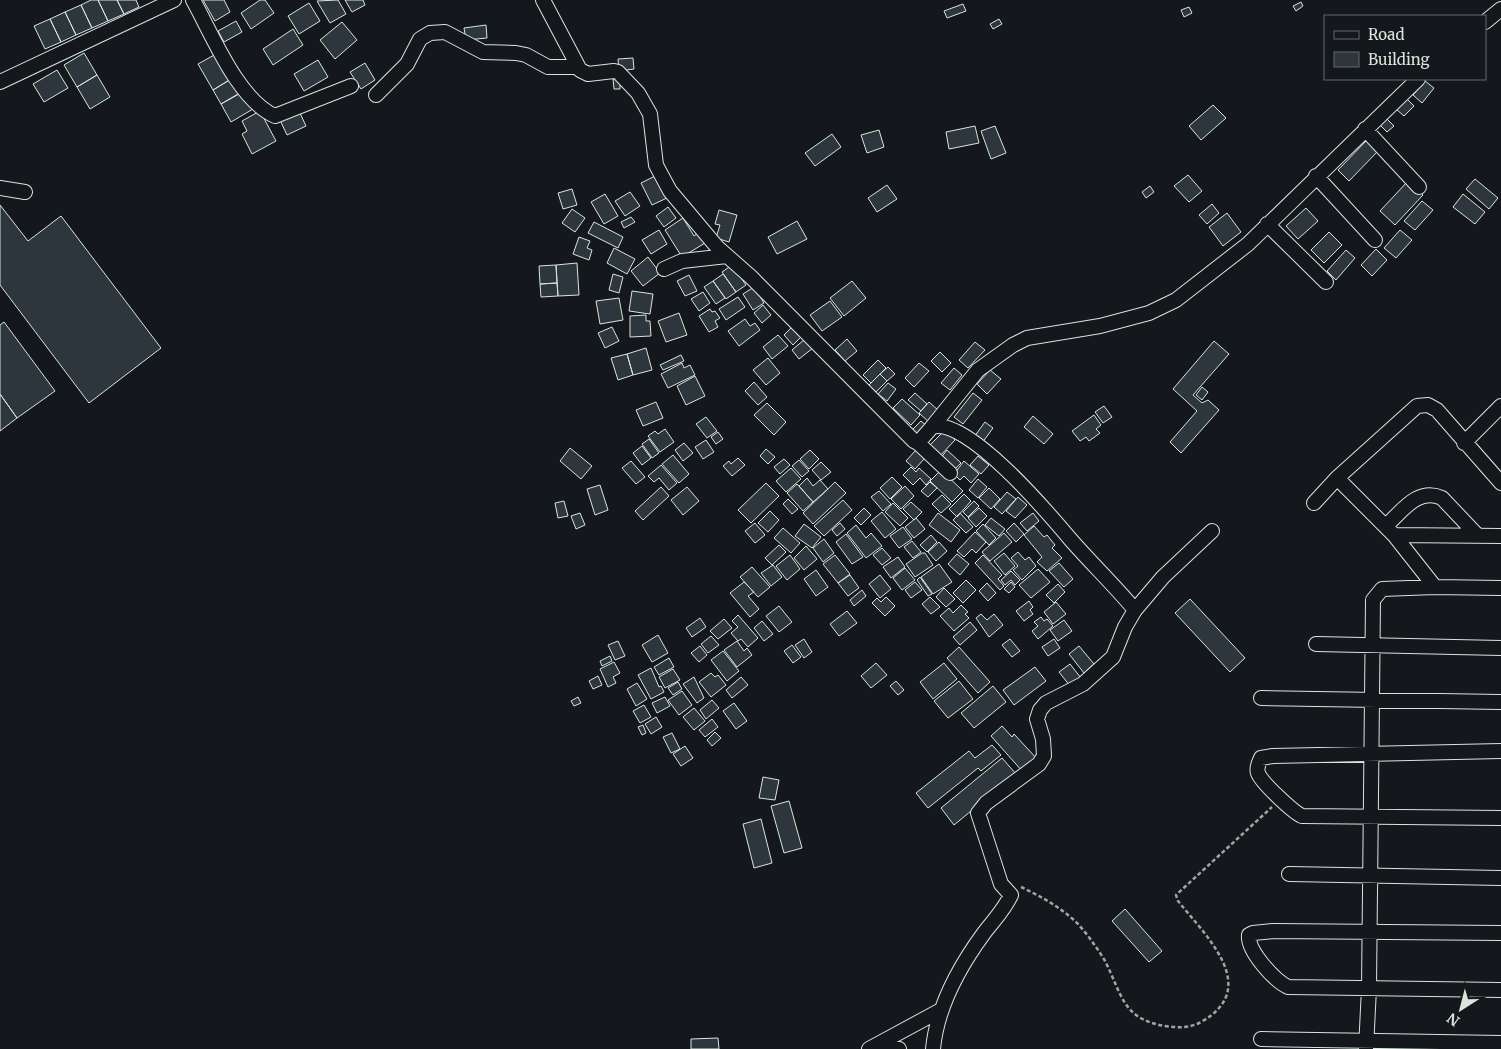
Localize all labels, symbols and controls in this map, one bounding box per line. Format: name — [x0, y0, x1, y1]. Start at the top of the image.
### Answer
legend — [1324, 15, 1486, 80]
text: Road — [1368, 25, 1404, 44]
text: Building — [1368, 50, 1430, 69]
north arrow — [1436, 984, 1486, 1034]
text: N — [1444, 1009, 1463, 1030]

